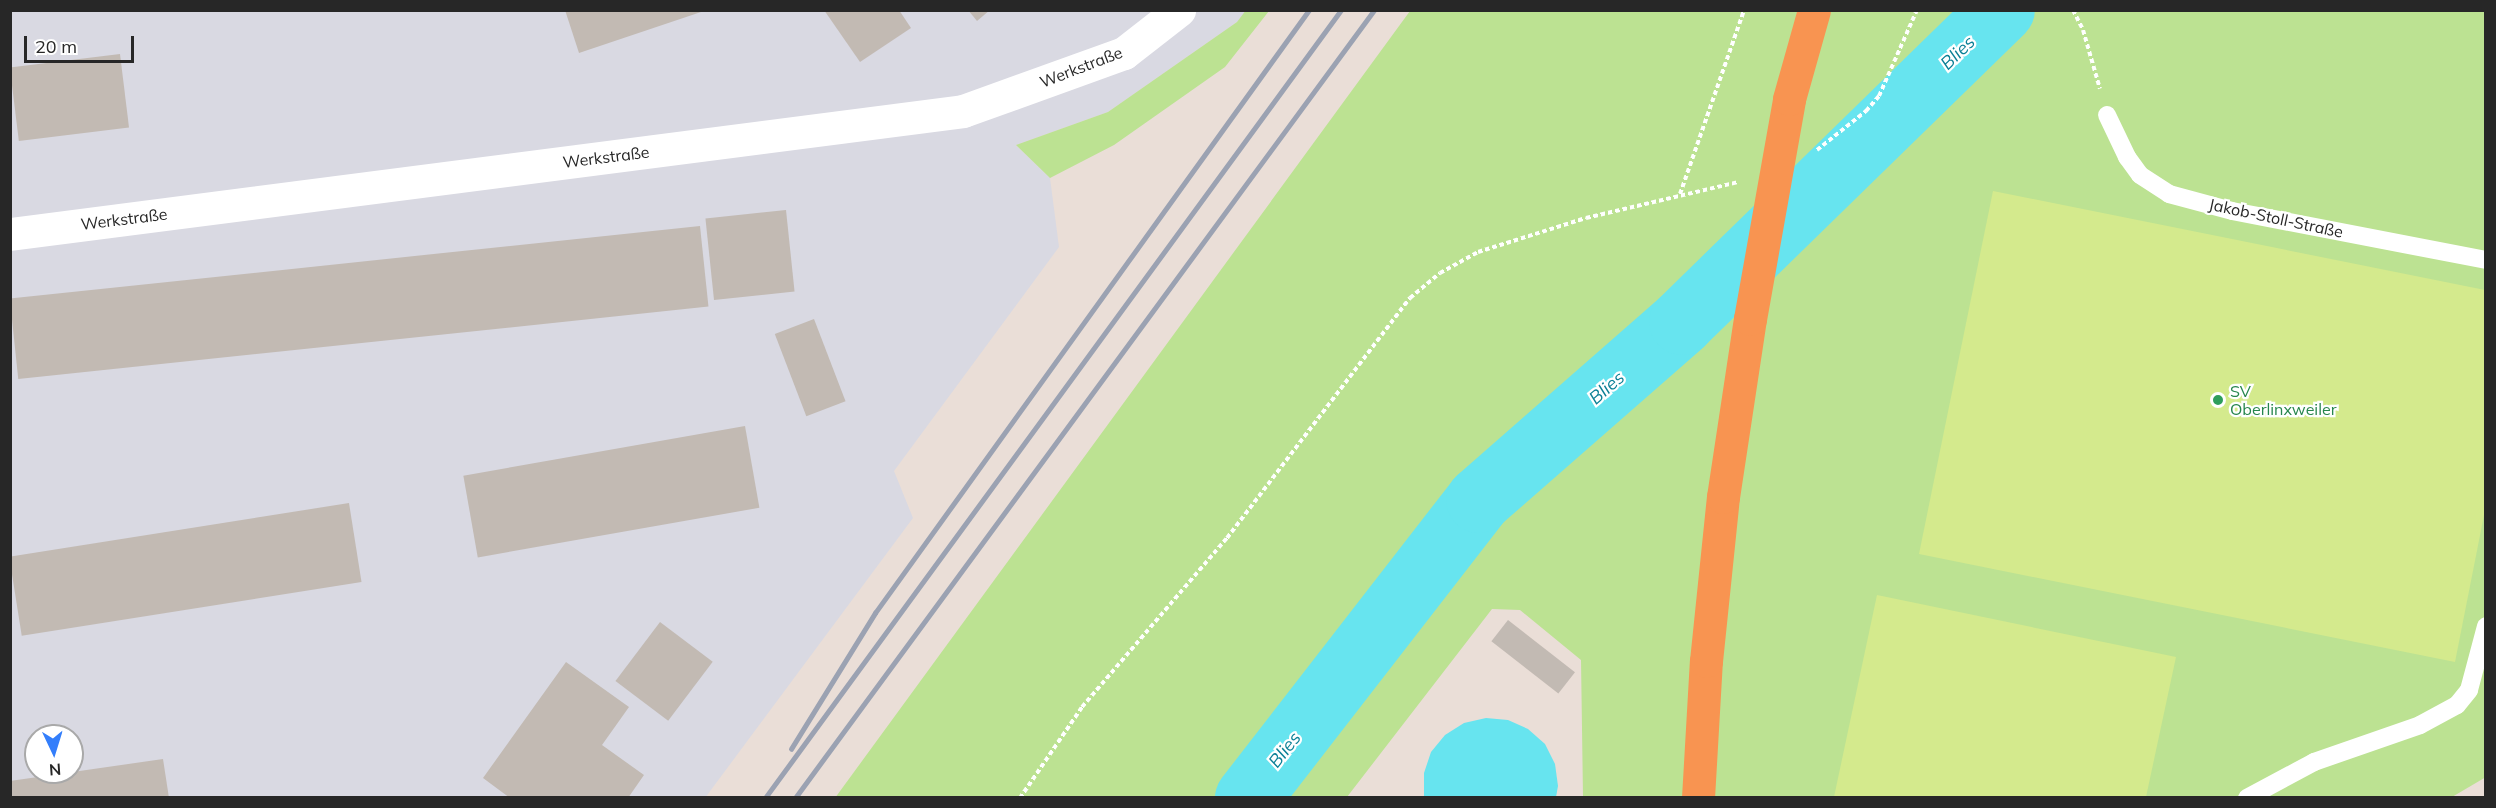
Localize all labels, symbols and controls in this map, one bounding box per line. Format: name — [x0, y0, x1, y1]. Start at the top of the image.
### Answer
scale bar — [27, 24, 136, 62]
water label: Blies — [1936, 32, 1980, 74]
text: 20 m — [35, 35, 77, 58]
street label: Werkstraße — [1037, 42, 1125, 92]
street label: Werkstraße — [562, 142, 650, 172]
street label: Jakob-Stoll-Straße — [2207, 194, 2345, 242]
street label: Werkstraße — [80, 204, 168, 234]
water label: Blies — [1585, 367, 1629, 409]
place label: SV Oberlinxweiler — [2230, 381, 2336, 419]
marker: SV Oberlinxweiler — [2211, 393, 2225, 407]
north arrow — [24, 724, 84, 784]
water label: Blies — [1264, 728, 1306, 772]
text: N — [48, 760, 62, 780]

